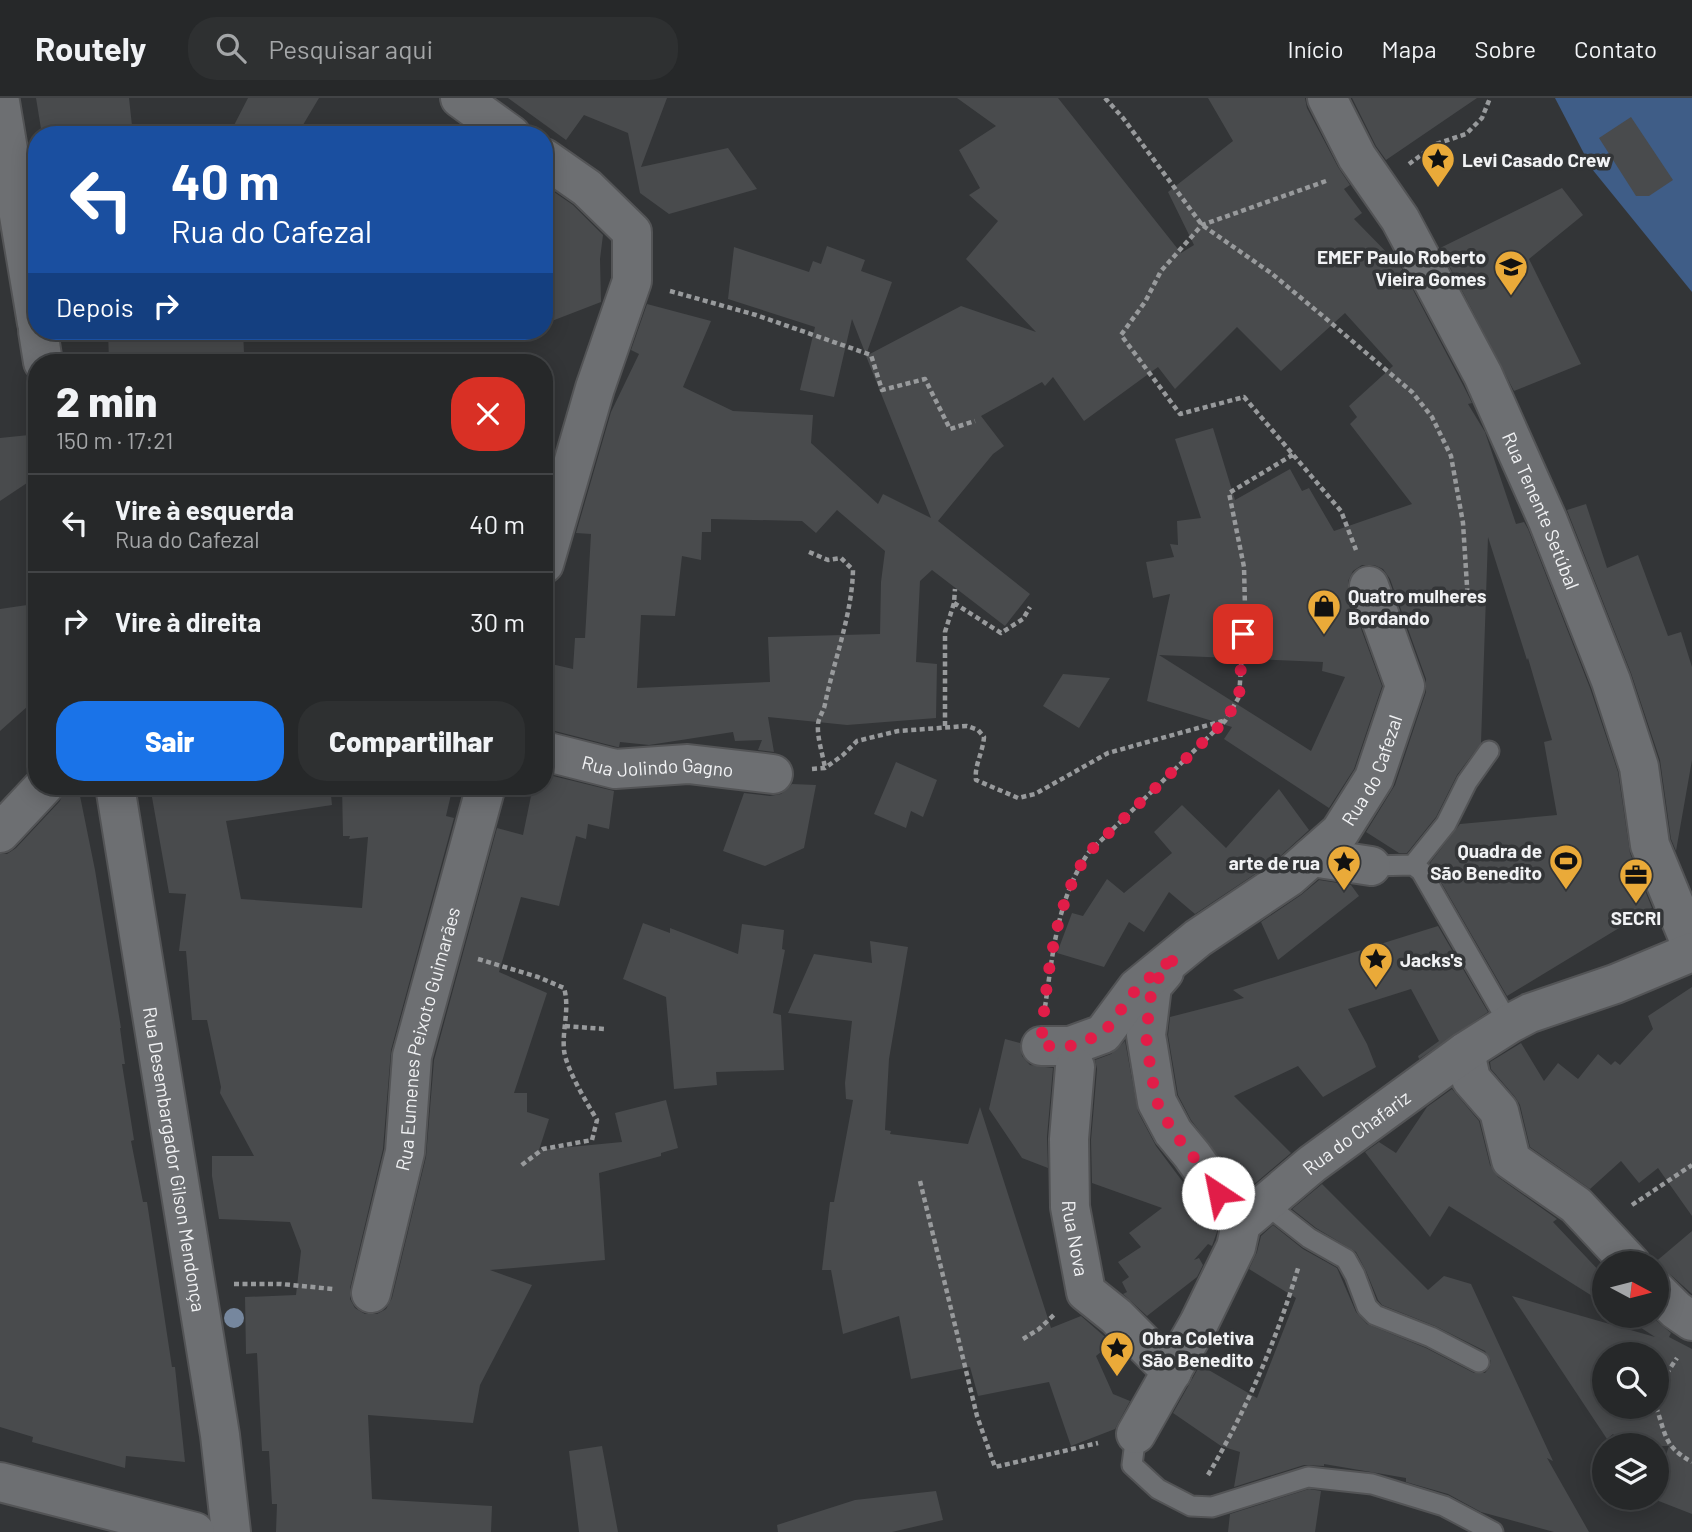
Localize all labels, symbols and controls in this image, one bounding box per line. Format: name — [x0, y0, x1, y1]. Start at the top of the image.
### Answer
search box — [188, 17, 678, 80]
text: Routely — [35, 28, 146, 68]
icon: search — [212, 29, 250, 67]
text: Pesquisar aqui — [268, 33, 433, 64]
text: Início — [1288, 34, 1344, 63]
text: Mapa — [1382, 34, 1436, 63]
text: Sobre — [1474, 34, 1536, 63]
text: Contato — [1574, 34, 1657, 63]
place icon: Levi Casado Crew — [1419, 140, 1457, 189]
place label: Levi Casado Crew — [1462, 148, 1611, 171]
text: 40 m — [171, 151, 279, 210]
icon: left — [56, 154, 147, 245]
text: Rua do Cafezal — [171, 211, 372, 249]
place label: EMEF Paulo Roberto Vieira Gomes — [1317, 245, 1486, 290]
school or university icon: EMEF Paulo Roberto Vieira Gomes — [1492, 248, 1530, 297]
icon: right — [147, 287, 185, 325]
text: Depois — [56, 291, 133, 322]
text: 2 min — [56, 375, 157, 425]
button: close — [451, 377, 525, 451]
text: 150 m · 17:21 — [56, 426, 173, 454]
street label: Rua Tenente Setúbal — [1498, 428, 1585, 592]
text: Vire à esquerda — [115, 494, 294, 525]
icon: left — [56, 504, 94, 542]
text: 40 m — [469, 508, 525, 539]
text: Rua do Cafezal — [115, 525, 260, 553]
place label: Quatro mulheres Bordando — [1348, 584, 1487, 629]
shop icon: Quatro mulheres Bordando — [1305, 587, 1343, 636]
icon: right — [56, 602, 94, 640]
pin — [1213, 604, 1273, 664]
text: Vire à direita — [115, 606, 261, 637]
text: 30 m — [470, 606, 525, 637]
icon: arrive — [1224, 615, 1262, 653]
button: Sair — [56, 701, 284, 781]
button: Compartilhar — [298, 701, 525, 781]
street label: Rua do Cafezal — [1336, 712, 1406, 829]
street label: Rua Jolindo Gagno — [580, 750, 735, 781]
place label: Quadra de São Benedito — [1430, 839, 1542, 884]
sports icon: Quadra de São Benedito — [1547, 842, 1585, 891]
place icon: arte de rua — [1325, 843, 1363, 892]
place label: arte de rua — [1229, 851, 1320, 874]
office icon: SECRI — [1617, 856, 1655, 905]
street label: Rua Eumenes Peixoto Guimarães — [389, 904, 464, 1173]
place label: SECRI — [1611, 906, 1661, 929]
place icon: Jacks's — [1357, 940, 1395, 989]
place label: Jacks's — [1400, 948, 1463, 971]
street label: Rua Desembargador Gilson Mendonça — [139, 1005, 211, 1313]
street label: Rua do Chafariz — [1297, 1085, 1414, 1179]
position arrow — [1181, 1156, 1255, 1230]
street label: Rua Nova — [1058, 1200, 1094, 1278]
north arrow — [1592, 1251, 1670, 1328]
map controls — [1592, 1251, 1669, 1510]
place label: Obra Coletiva São Benedito — [1142, 1326, 1254, 1371]
place icon: Obra Coletiva São Benedito — [1098, 1329, 1136, 1378]
button: search — [1592, 1342, 1669, 1419]
button: layers — [1592, 1433, 1669, 1510]

